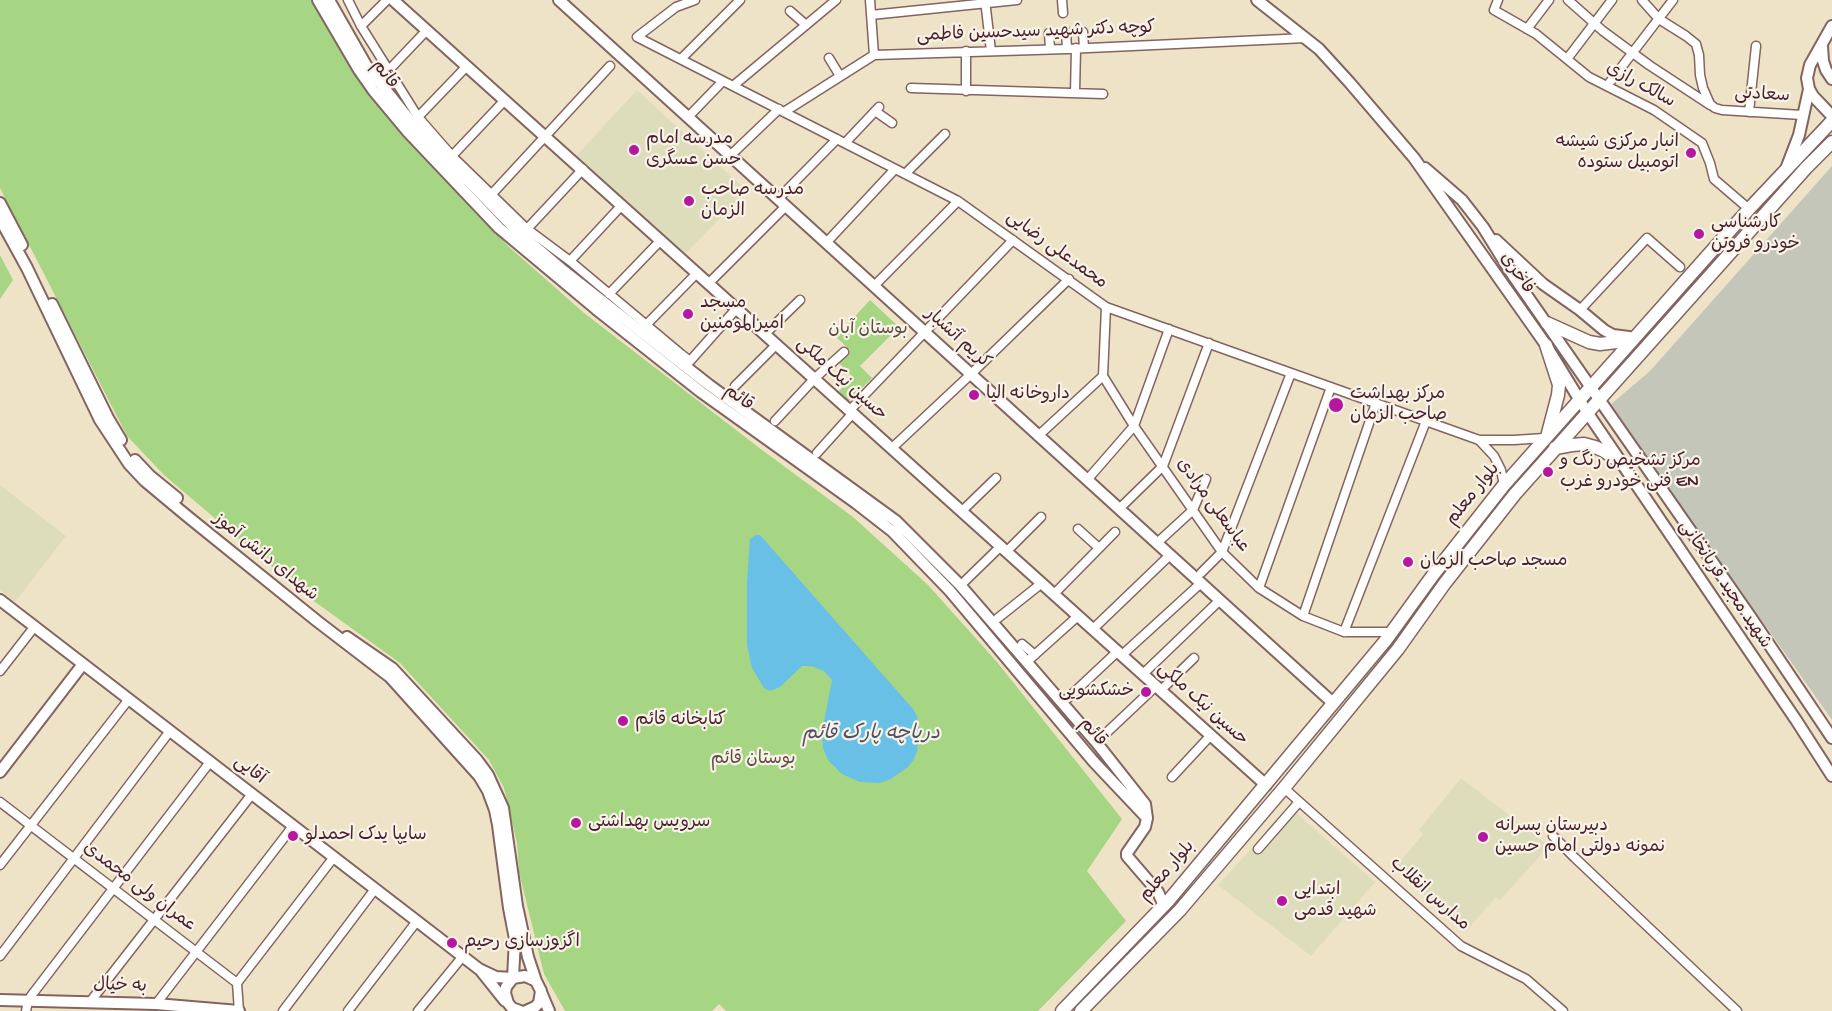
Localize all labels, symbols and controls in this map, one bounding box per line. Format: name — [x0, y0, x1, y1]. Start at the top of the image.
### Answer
street label: کوچه دکتر شهید سیدحسین فاطمی — [916, 18, 1156, 48]
street label: قائم — [366, 56, 402, 94]
street label: سالک رازی — [1602, 58, 1678, 114]
street label: سعادتی — [1734, 84, 1790, 108]
place label: مدرسه امام حسن عسگری — [646, 129, 741, 172]
place label: انبار مرکزی شیشه اتومبیل ستوده — [1556, 132, 1679, 174]
marker: مدرسه امام حسن عسگری — [627, 143, 641, 157]
marker: انبار مرکزی شیشه اتومبیل ستوده — [1684, 146, 1698, 160]
place label: مدرسه صاحب الزمان — [701, 180, 804, 222]
marker: مدرسه صاحب الزمان — [682, 194, 696, 208]
street label: محمدعلی رضایی — [1001, 207, 1111, 295]
place label: کارشناسی خودرو فروتن — [1711, 213, 1800, 256]
marker: کارشناسی خودرو فروتن — [1692, 227, 1706, 241]
street label: فاخری — [1494, 249, 1538, 299]
place label: مسجد امیرالمومنین — [700, 293, 784, 336]
street label: کریم آتشبار — [920, 304, 994, 374]
marker: مسجد امیرالمومنین — [681, 307, 695, 321]
park label: بوستان آبان — [828, 319, 908, 341]
street label: حسین نیک ملکی — [791, 334, 891, 426]
street label: قائم — [719, 381, 757, 417]
place label: داروخانه الیا — [986, 384, 1070, 406]
place label: مرکز بهداشت صاحب الزمان — [1350, 384, 1447, 426]
marker: داروخانه الیا — [967, 388, 981, 402]
marker: مرکز بهداشت صاحب الزمان — [1327, 396, 1345, 414]
place label: مرکز تشخیص رنگ و فنی خودرو غرب EN — [1560, 451, 1701, 494]
street label: عباسعلی مرادی — [1171, 455, 1253, 557]
street label: بلوار معلم — [1442, 459, 1506, 531]
marker: مرکز تشخیص رنگ و فنی خودرو غرب EN — [1541, 465, 1555, 479]
street label: شهدای دانش آموز — [208, 509, 322, 607]
street label: شهید مجید قربانخانی — [1673, 517, 1775, 653]
place label: مسجد صاحب الزمان — [1420, 551, 1568, 573]
marker: مسجد صاحب الزمان — [1401, 555, 1415, 569]
street label: حسین نیک ملکی — [1152, 659, 1252, 751]
place label: خشکشویی — [1058, 681, 1134, 703]
marker: خشکشویی — [1139, 685, 1153, 699]
place label: کتابخانه قائم — [635, 710, 726, 732]
marker: کتابخانه قائم — [616, 714, 630, 728]
street label: قائم — [1074, 714, 1110, 752]
water label: دریاچه پارک قائم — [802, 723, 940, 747]
park label: بوستان قائم — [711, 749, 795, 771]
street label: آقایی — [229, 752, 269, 790]
place label: سرویس بهداشتی — [588, 812, 710, 834]
marker: سرویس بهداشتی — [569, 816, 583, 830]
place label: دبیرستان پسرانه نمونه دولتی امام حسین — [1495, 816, 1666, 858]
place label: سایپا یدک احمدلو — [305, 825, 427, 847]
marker: سایپا یدک احمدلو — [286, 829, 300, 843]
marker: دبیرستان پسرانه نمونه دولتی امام حسین — [1476, 830, 1490, 844]
street label: بلوار معلم — [1136, 837, 1200, 907]
street label: عمران ولی محمدی — [78, 838, 200, 938]
street label: مدارس انقلاب — [1385, 854, 1473, 936]
place label: ابتدایی شهید قدمی — [1294, 880, 1377, 922]
marker: ابتدایی شهید قدمی — [1275, 894, 1289, 908]
place label: اگزوزسازی رحیم — [464, 932, 580, 954]
marker: اگزوزسازی رحیم — [445, 936, 459, 950]
street label: به خیال — [93, 975, 147, 999]

